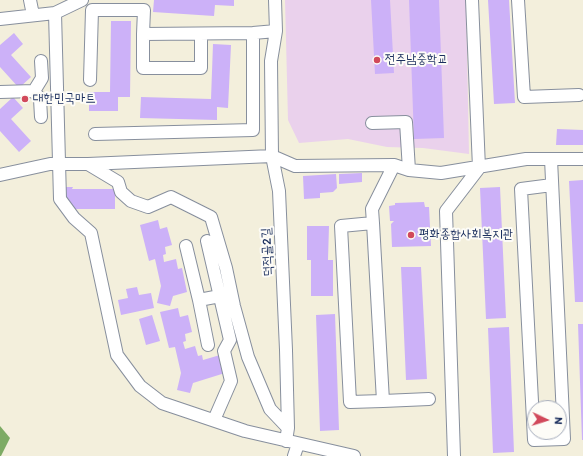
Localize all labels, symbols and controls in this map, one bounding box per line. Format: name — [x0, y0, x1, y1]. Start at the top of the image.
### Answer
place label: 전주남중학교 — [385, 52, 448, 68]
marker: 전주남중학교 — [372, 55, 382, 65]
place label: 대한민국마트 — [33, 91, 96, 107]
marker: 대한민국마트 — [20, 94, 30, 104]
street label: 덕적골2길 — [259, 227, 277, 277]
place label: 평화종합사회복지관 — [419, 227, 513, 243]
marker: 평화종합사회복지관 — [406, 230, 416, 240]
north arrow — [527, 400, 567, 440]
text: N — [552, 417, 565, 425]

